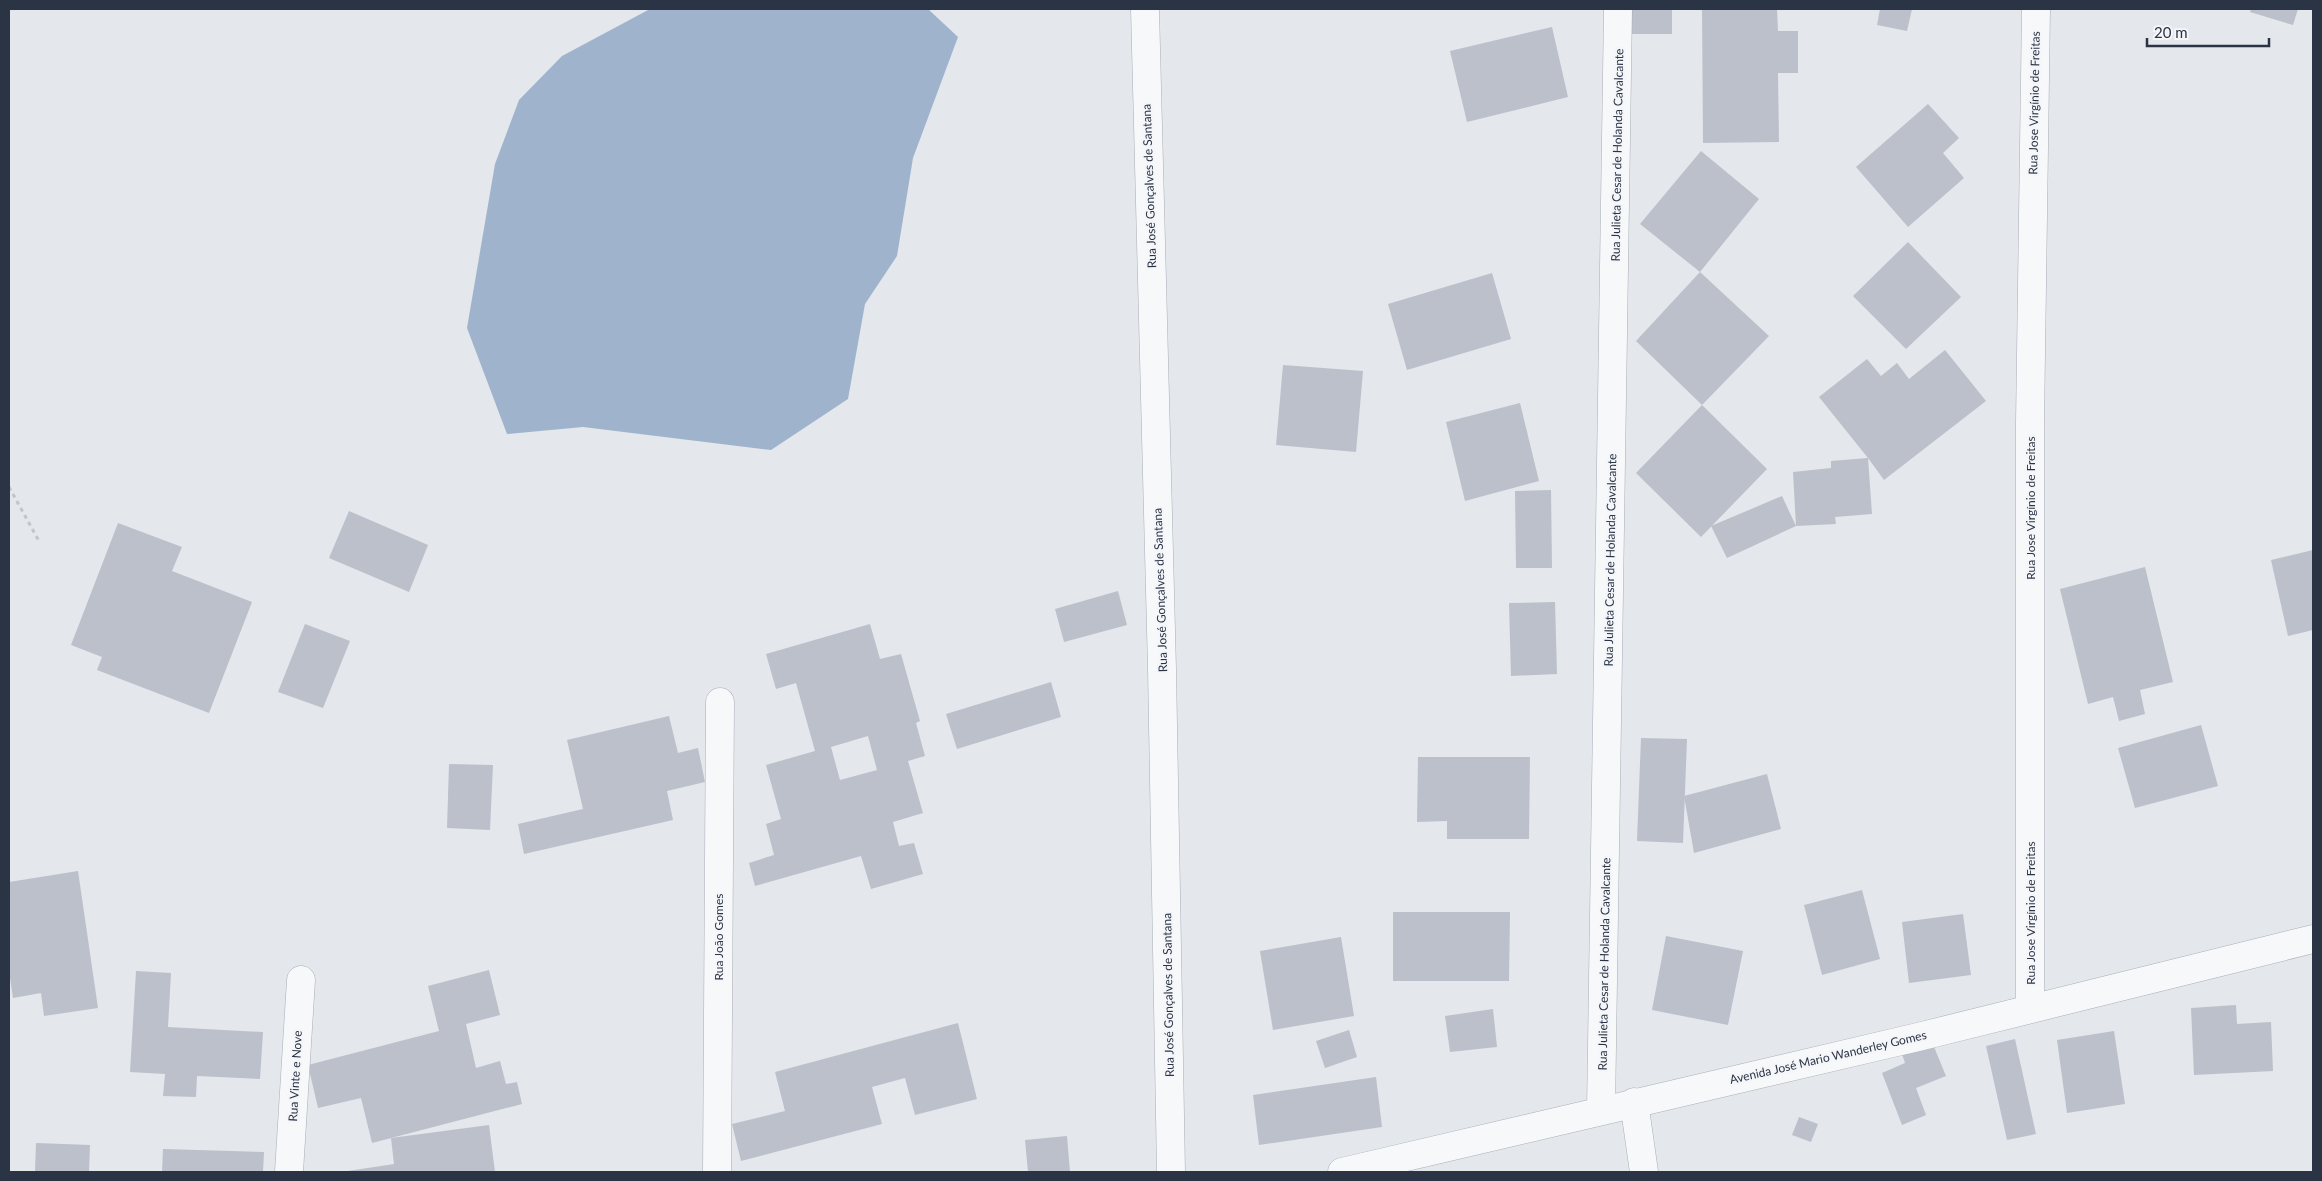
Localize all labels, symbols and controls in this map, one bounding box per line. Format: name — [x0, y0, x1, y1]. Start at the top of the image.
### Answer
scale bar — [2147, 15, 2270, 47]
text: 20 m — [2154, 23, 2188, 41]
street label: Rua Jose Virgínio de Freitas — [2025, 31, 2043, 175]
street label: Rua Julieta Cesar de Holanda Cavalcante — [1608, 48, 1626, 262]
street label: Rua José Gonçalves de Santana — [1139, 104, 1159, 268]
street label: Rua Jose Virgínio de Freitas — [2023, 436, 2038, 580]
street label: Rua Julieta Cesar de Holanda Cavalcante — [1601, 453, 1619, 667]
street label: Rua José Gonçalves de Santana — [1150, 508, 1170, 672]
street label: Rua Jose Virgínio de Freitas — [2023, 841, 2038, 985]
street label: Rua Julieta Cesar de Holanda Cavalcante — [1595, 857, 1613, 1071]
street label: Rua João Gomes — [711, 893, 726, 981]
street label: Rua José Gonçalves de Santana — [1159, 913, 1177, 1077]
street label: Avenida José Mario Wanderley Gomes — [1728, 1027, 1928, 1087]
street label: Rua Vinte e Nove — [285, 1030, 305, 1122]

